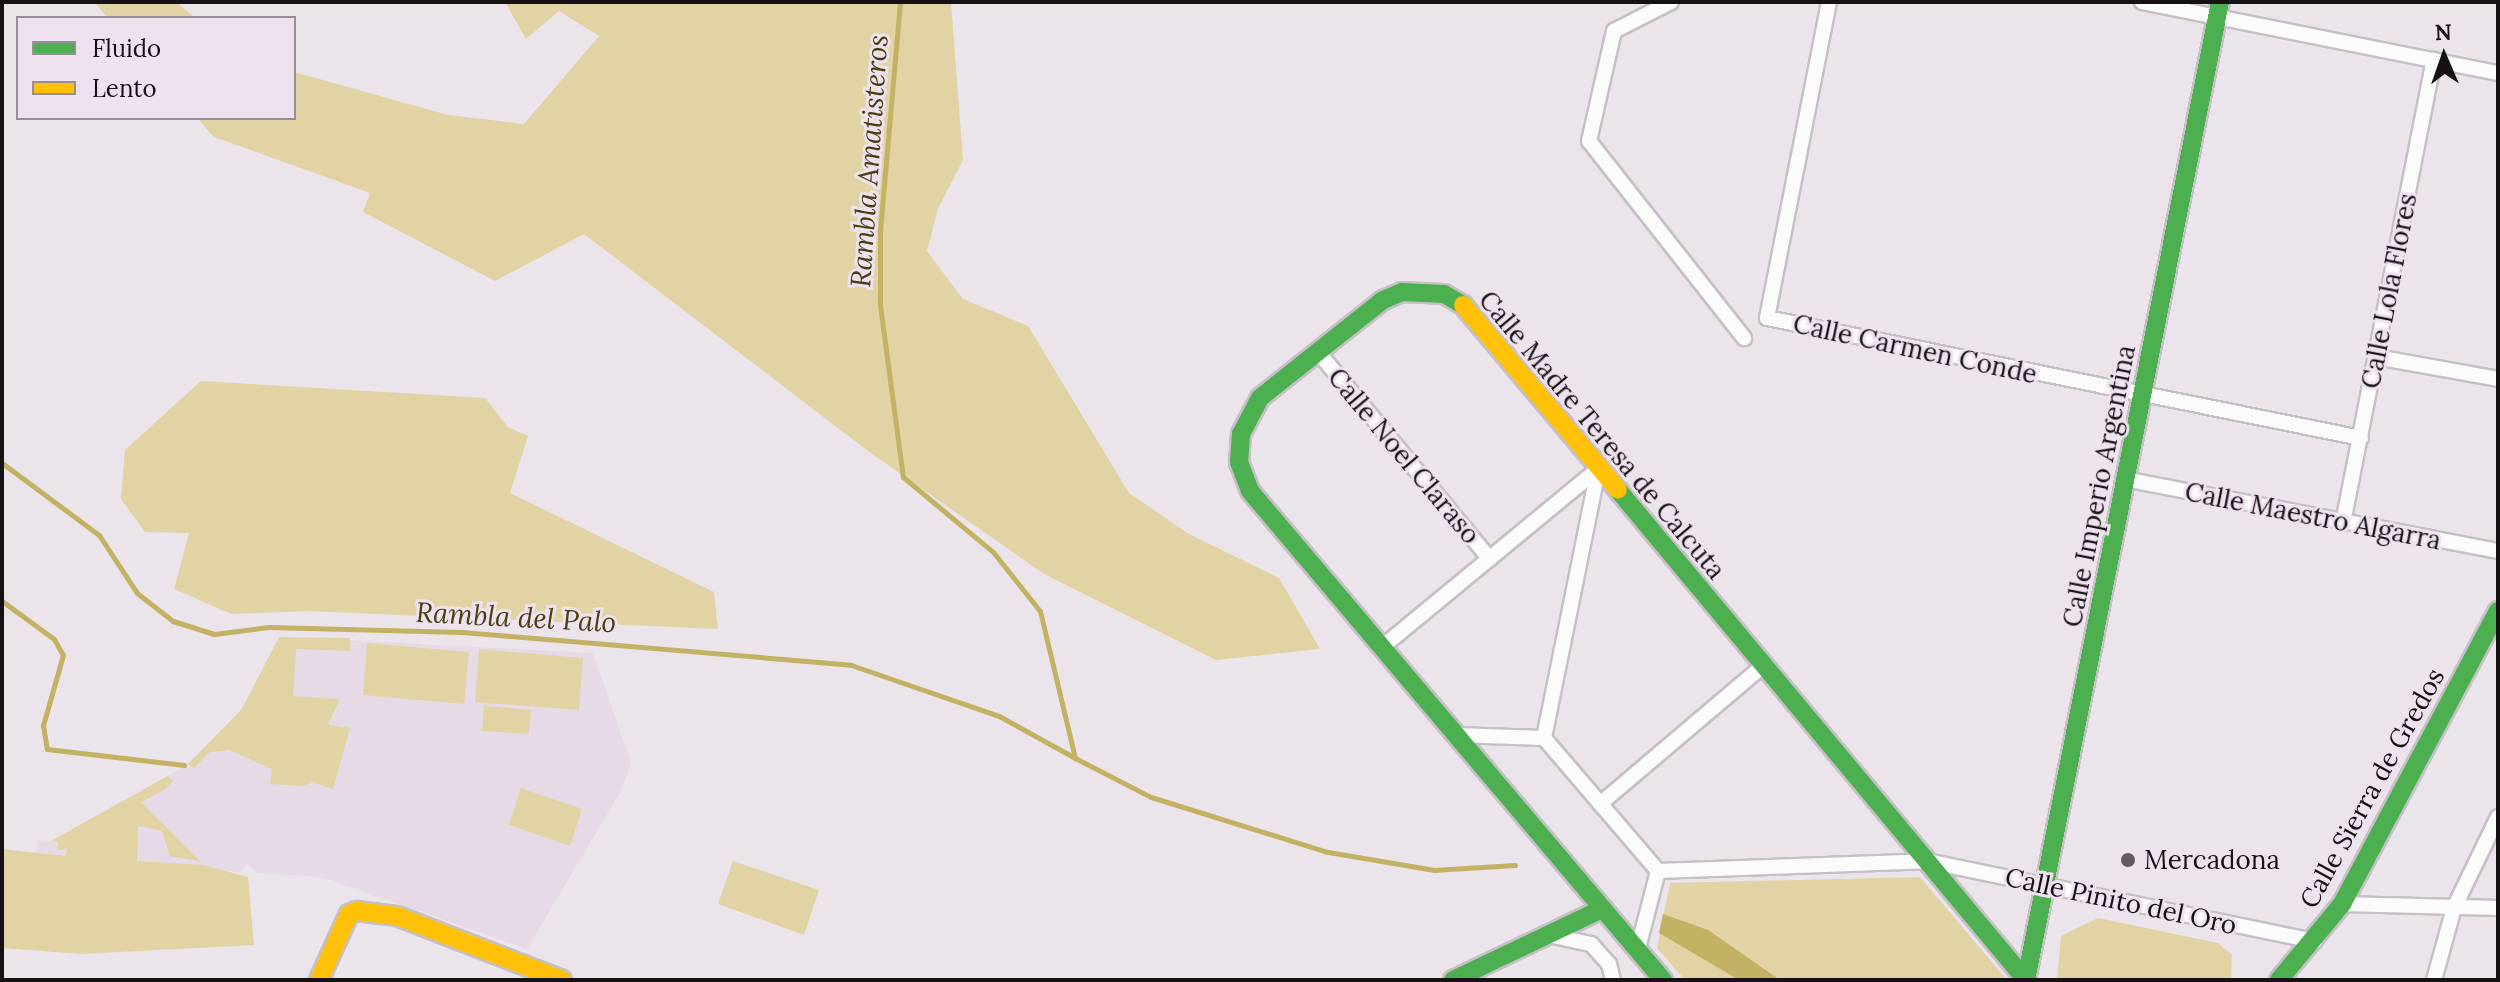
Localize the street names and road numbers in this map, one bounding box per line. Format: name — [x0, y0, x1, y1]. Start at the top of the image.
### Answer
street label: Calle Lola Flores — [2355, 191, 2423, 391]
street label: Calle Madre Teresa de Calcuta — [1472, 285, 1732, 585]
street label: Calle Carmen Conde — [1790, 308, 2040, 390]
street label: Calle Imperio Argentina — [2056, 342, 2142, 630]
street label: Calle Noel Claraso — [1321, 362, 1487, 550]
street label: Calle Maestro Algarra — [2182, 476, 2444, 556]
street label: Calle Sierra de Gredos — [2293, 663, 2451, 913]
street label: Calle Pinito del Oro — [2002, 861, 2240, 941]

